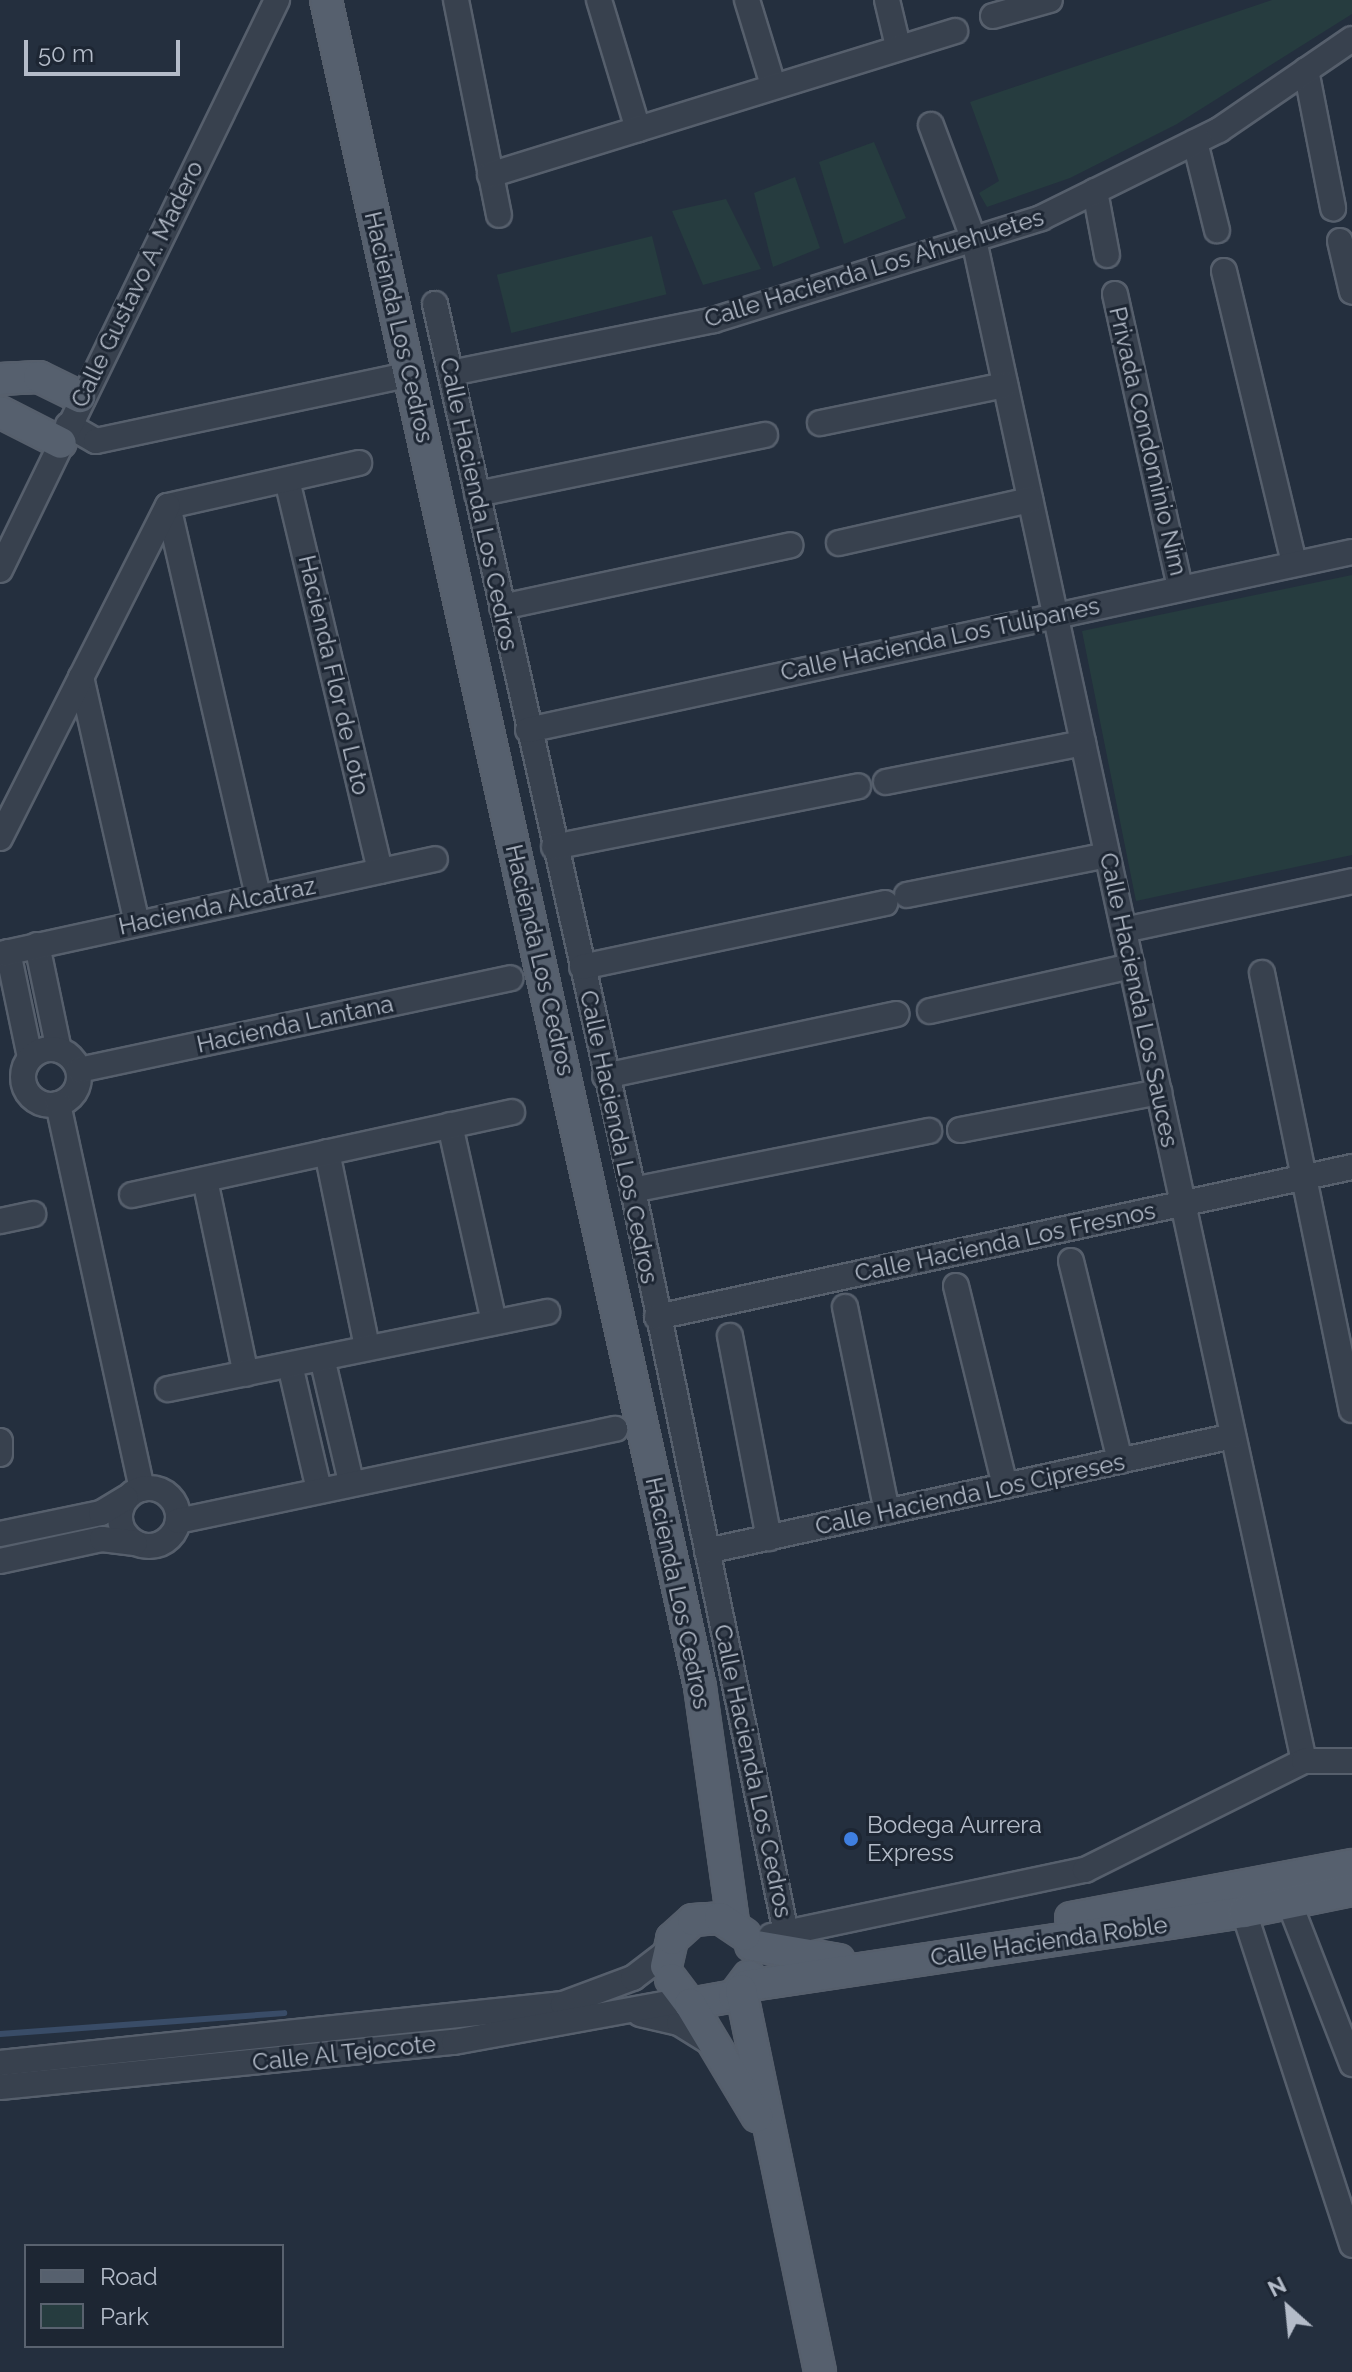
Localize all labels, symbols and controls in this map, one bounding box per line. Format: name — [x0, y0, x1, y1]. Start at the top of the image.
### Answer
scale bar — [28, 24, 184, 74]
text: 50 m — [38, 39, 94, 68]
street label: Calle Gustavo A. Madero — [65, 156, 209, 412]
street label: Calle Hacienda Los Ahuehuetes — [700, 202, 1048, 334]
street label: Hacienda Los Cedros — [358, 209, 440, 445]
street label: Privada Condominio Nim — [1103, 304, 1193, 578]
street label: Calle Hacienda Los Cedros — [434, 355, 524, 653]
street label: Hacienda Flor de Loto — [292, 552, 376, 798]
street label: Calle Hacienda Los Tulipanes — [778, 591, 1102, 687]
street label: Hacienda Los Cedros — [499, 842, 581, 1078]
street label: Calle Hacienda Los Sauces — [1094, 850, 1184, 1150]
street label: Hacienda Alcatraz — [115, 871, 319, 941]
street label: Calle Hacienda Los Cedros — [574, 988, 664, 1286]
street label: Hacienda Lantana — [194, 989, 396, 1059]
street label: Calle Hacienda Los Fresnos — [852, 1196, 1158, 1288]
street label: Calle Hacienda Los Cipreses — [813, 1447, 1127, 1541]
street label: Hacienda Los Cedros — [639, 1474, 717, 1712]
street label: Calle Hacienda Los Cedros — [708, 1622, 798, 1920]
place label: Bodega Aurrera Express — [867, 1811, 1043, 1867]
marker: Bodega Aurrera Express — [842, 1830, 860, 1848]
street label: Calle Hacienda Roble — [929, 1910, 1169, 1972]
street label: Calle Al Tejocote — [250, 2029, 438, 2077]
legend — [24, 2244, 284, 2348]
text: Road — [100, 2262, 158, 2291]
north arrow — [1248, 2268, 1328, 2348]
text: N — [1264, 2271, 1290, 2302]
text: Park — [100, 2302, 149, 2331]

